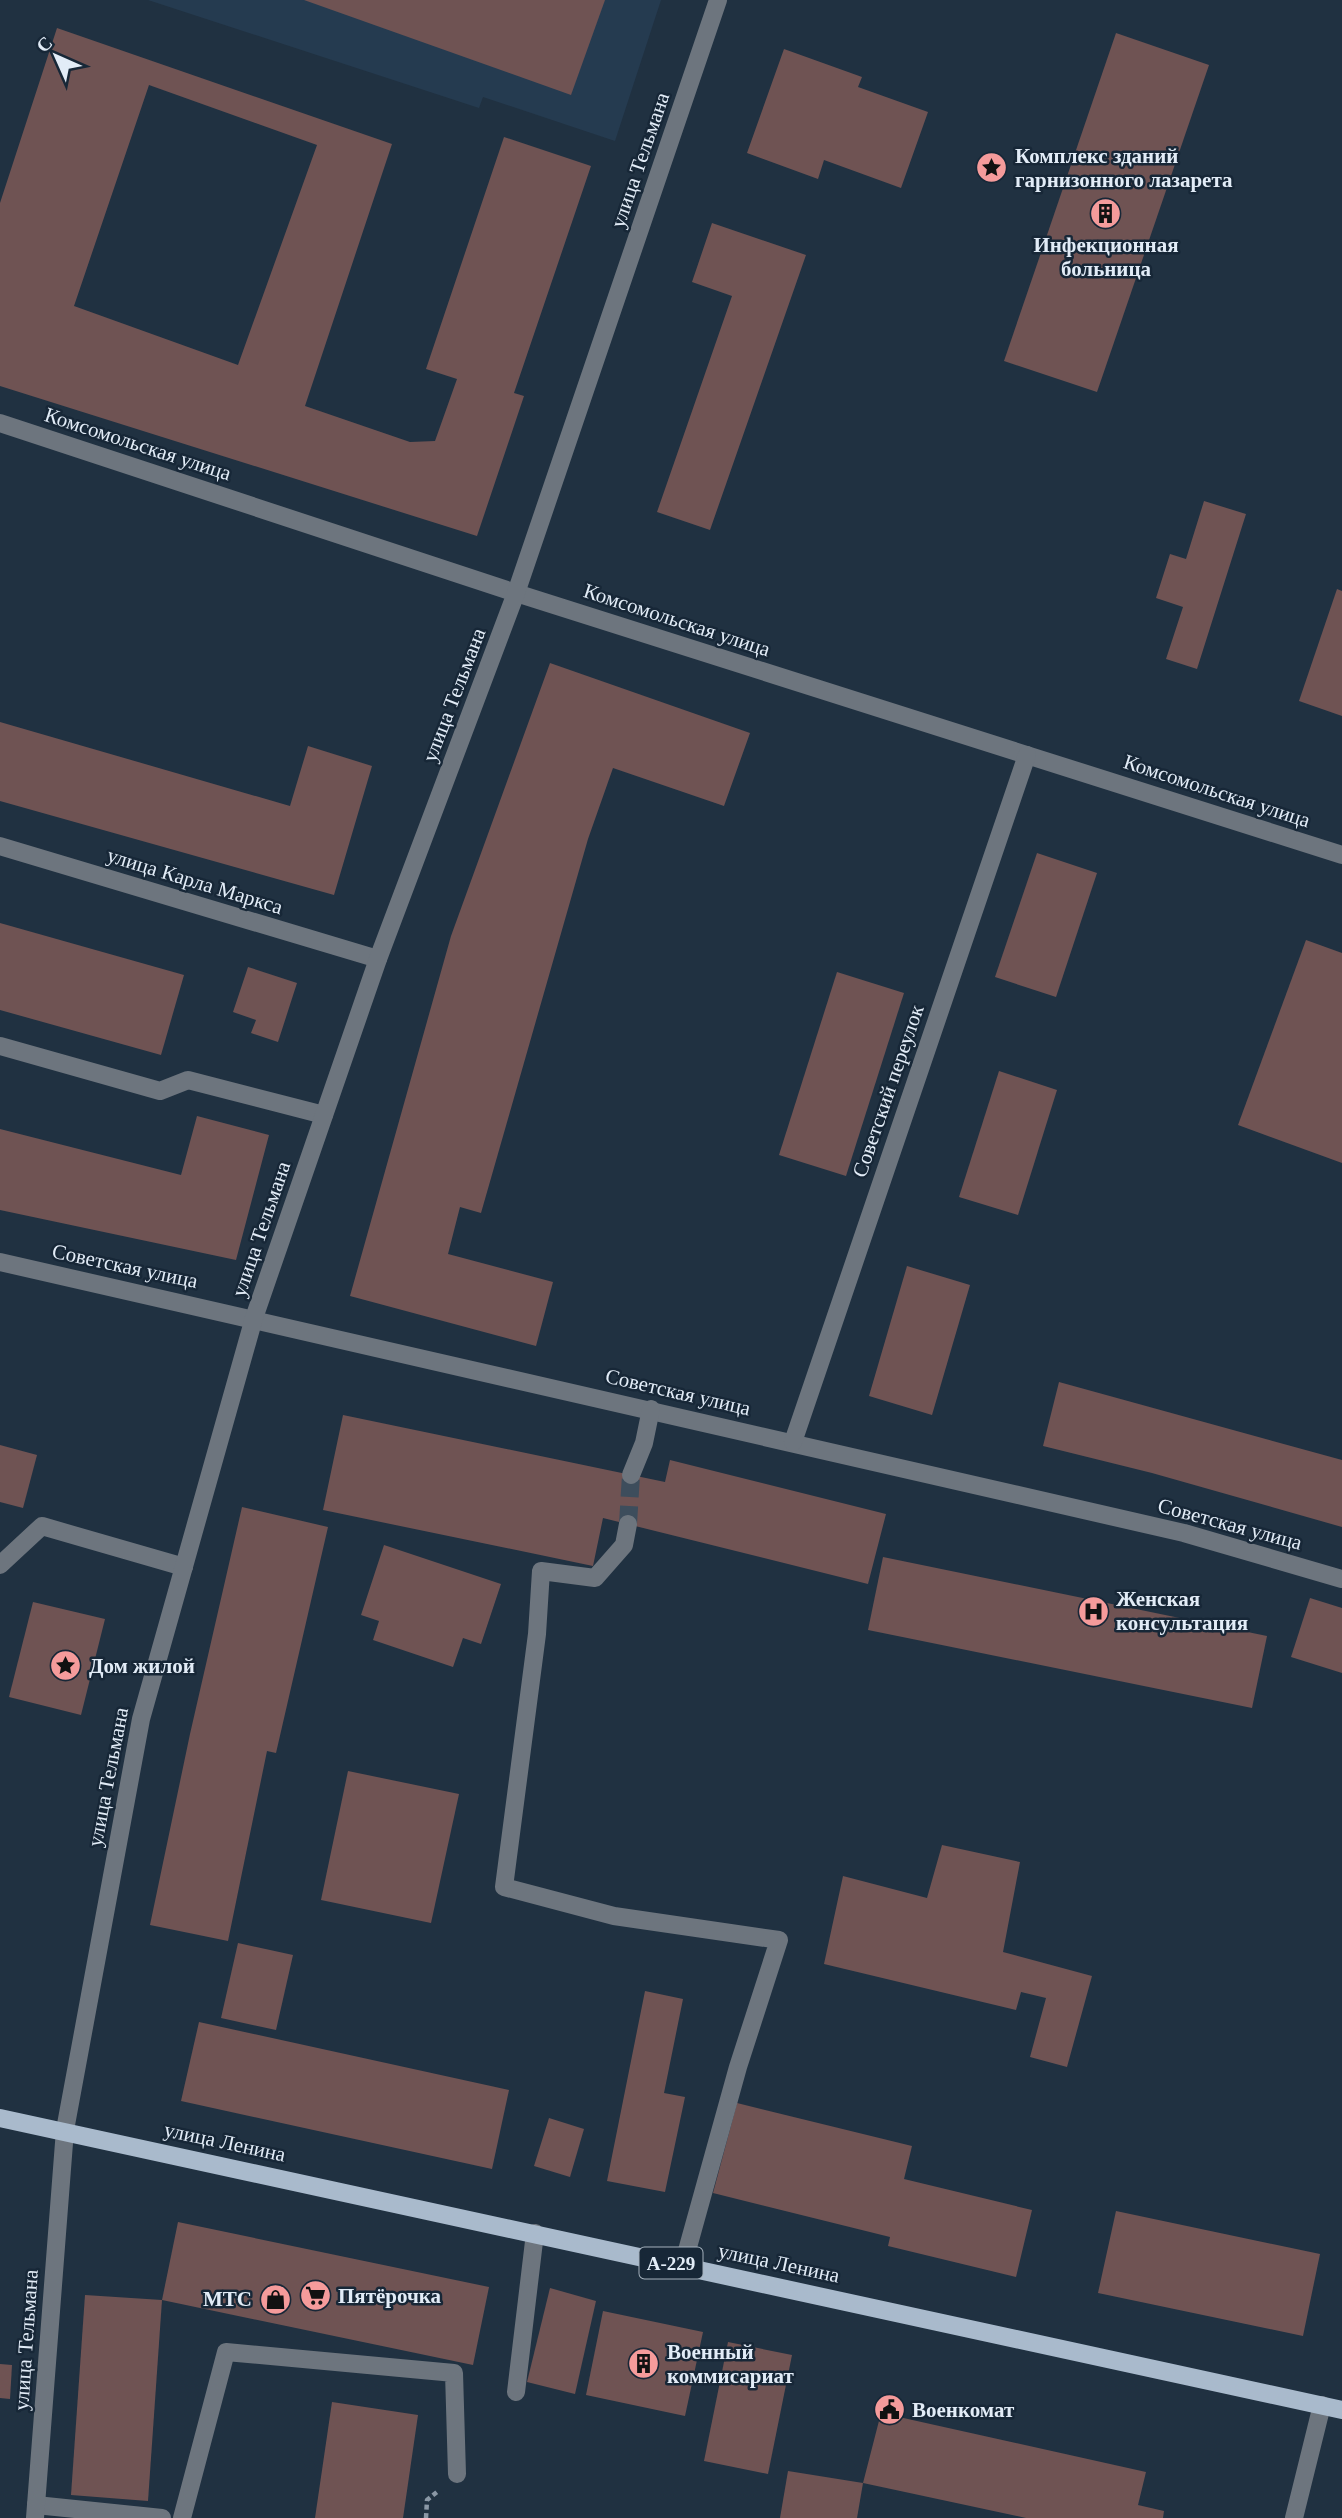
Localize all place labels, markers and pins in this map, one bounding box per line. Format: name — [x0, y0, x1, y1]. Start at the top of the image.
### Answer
place label: Комплекс зданий гарнизонного лазарета — [1015, 144, 1233, 192]
place icon: Комплекс зданий гарнизонного лазарета — [975, 151, 1009, 185]
building icon: Инфекционная больница — [1089, 196, 1123, 230]
place label: Инфекционная больница — [1033, 233, 1179, 281]
place label: Женская консультация — [1116, 1587, 1248, 1635]
hospital icon: Женская консультация — [1076, 1594, 1110, 1628]
place icon: Дом жилой — [49, 1649, 83, 1683]
place label: Дом жилой — [89, 1654, 195, 1678]
supermarket icon: Пятёрочка — [298, 2279, 332, 2313]
shop icon: МТС — [258, 2282, 292, 2316]
place label: Пятёрочка — [338, 2284, 442, 2308]
place label: МТС — [203, 2287, 252, 2311]
place label: Военный коммисариат — [667, 2340, 794, 2388]
building icon: Военный коммисариат — [627, 2347, 661, 2381]
public building icon: Военкомат — [872, 2393, 906, 2427]
place label: Военкомат — [912, 2398, 1015, 2422]

